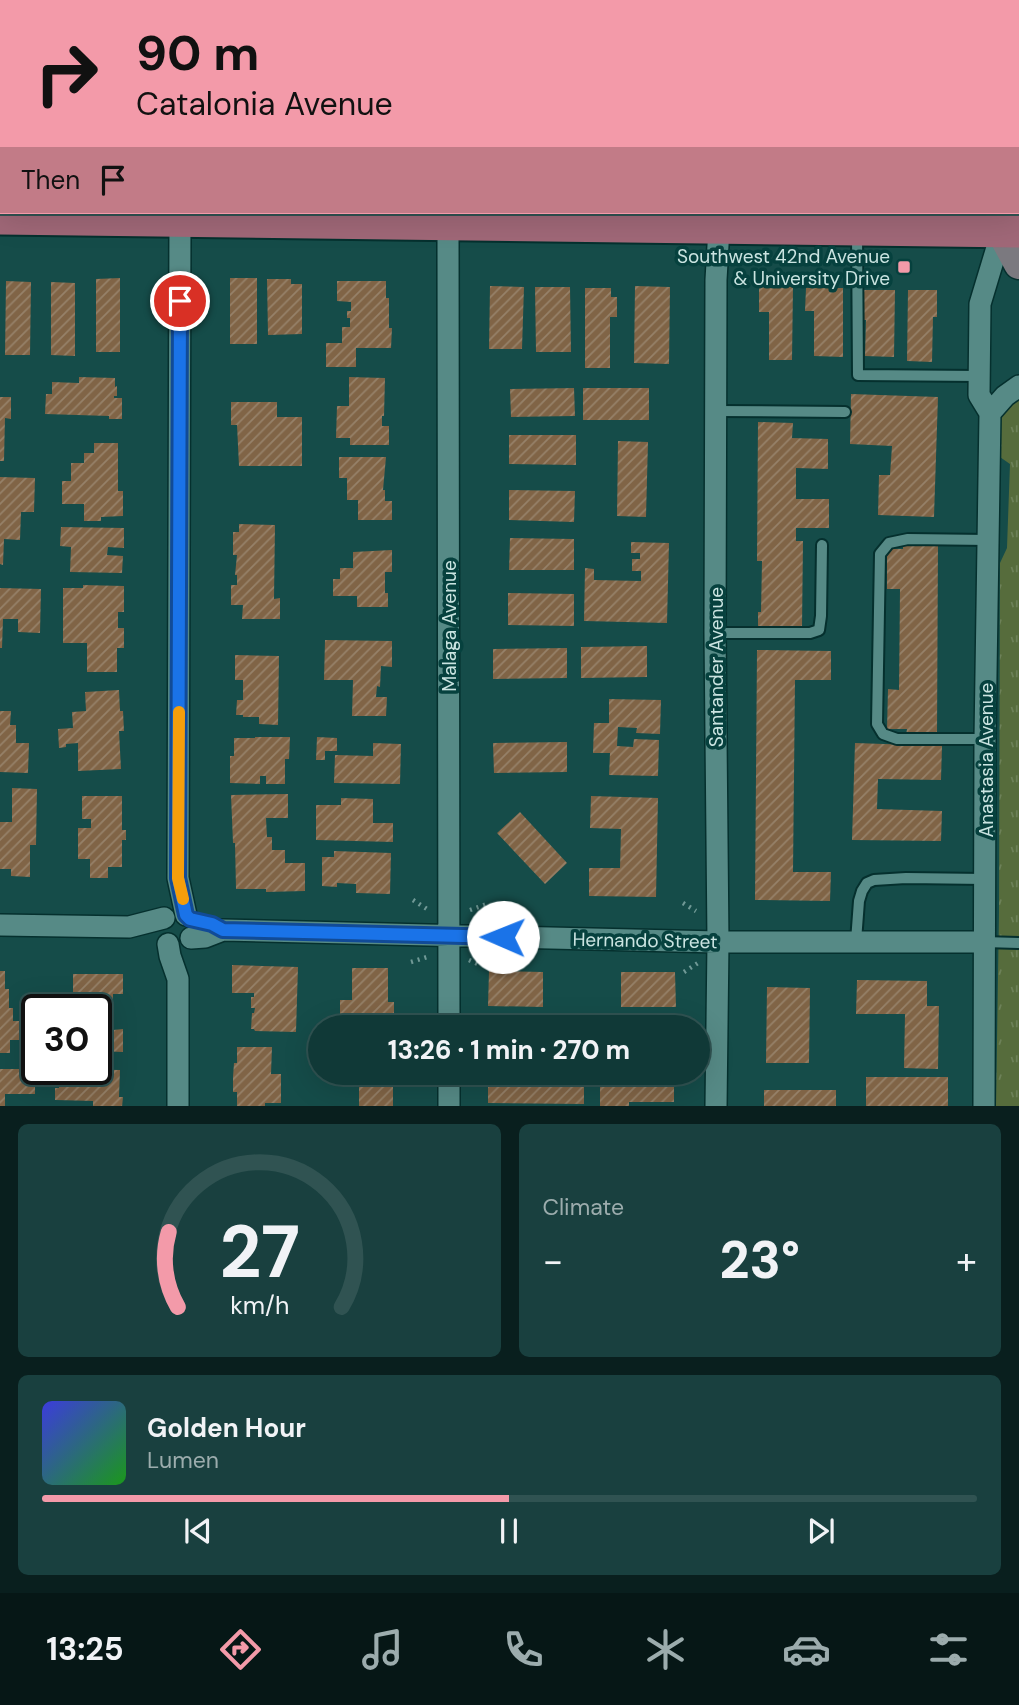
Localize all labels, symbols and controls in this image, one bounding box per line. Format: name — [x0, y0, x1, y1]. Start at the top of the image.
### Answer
text: 90 m — [136, 21, 259, 85]
icon: right — [21, 28, 112, 119]
text: Catalonia Avenue — [136, 83, 393, 125]
icon: arrive — [94, 161, 132, 199]
text: Then — [21, 163, 80, 197]
place label: Southwest 42nd Avenue & University Drive — [677, 244, 890, 291]
marker: Southwest 42nd Avenue & University Drive — [896, 259, 912, 275]
pin — [150, 271, 210, 331]
icon: arrive — [161, 282, 199, 320]
street label: Malaga Avenue — [437, 560, 462, 692]
street label: Santander Avenue — [704, 587, 729, 747]
street label: Anastasia Avenue — [974, 683, 999, 837]
position arrow — [466, 900, 540, 974]
street label: Hernando Street — [572, 927, 718, 954]
speed limit sign: 30 — [21, 994, 112, 1085]
text: 13:26 · 1 min · 270 m — [388, 1033, 630, 1067]
text: Climate — [543, 1192, 624, 1222]
text: 27 — [219, 1205, 300, 1300]
text: 23° — [720, 1226, 800, 1294]
text: − — [543, 1236, 563, 1286]
text: + — [956, 1236, 977, 1286]
text: km/h — [230, 1288, 289, 1321]
text: Golden Hour — [147, 1411, 306, 1445]
text: Lumen — [147, 1445, 219, 1475]
icon: previous — [179, 1512, 217, 1550]
icon: pause — [490, 1512, 528, 1550]
icon: next — [802, 1512, 840, 1550]
icon: directions — [216, 1625, 265, 1674]
icon: music — [358, 1625, 407, 1674]
icon: phone — [499, 1625, 548, 1674]
icon: climate — [641, 1625, 690, 1674]
icon: car — [782, 1625, 831, 1674]
icon: filters — [924, 1625, 973, 1674]
text: 13:25 — [46, 1628, 124, 1670]

